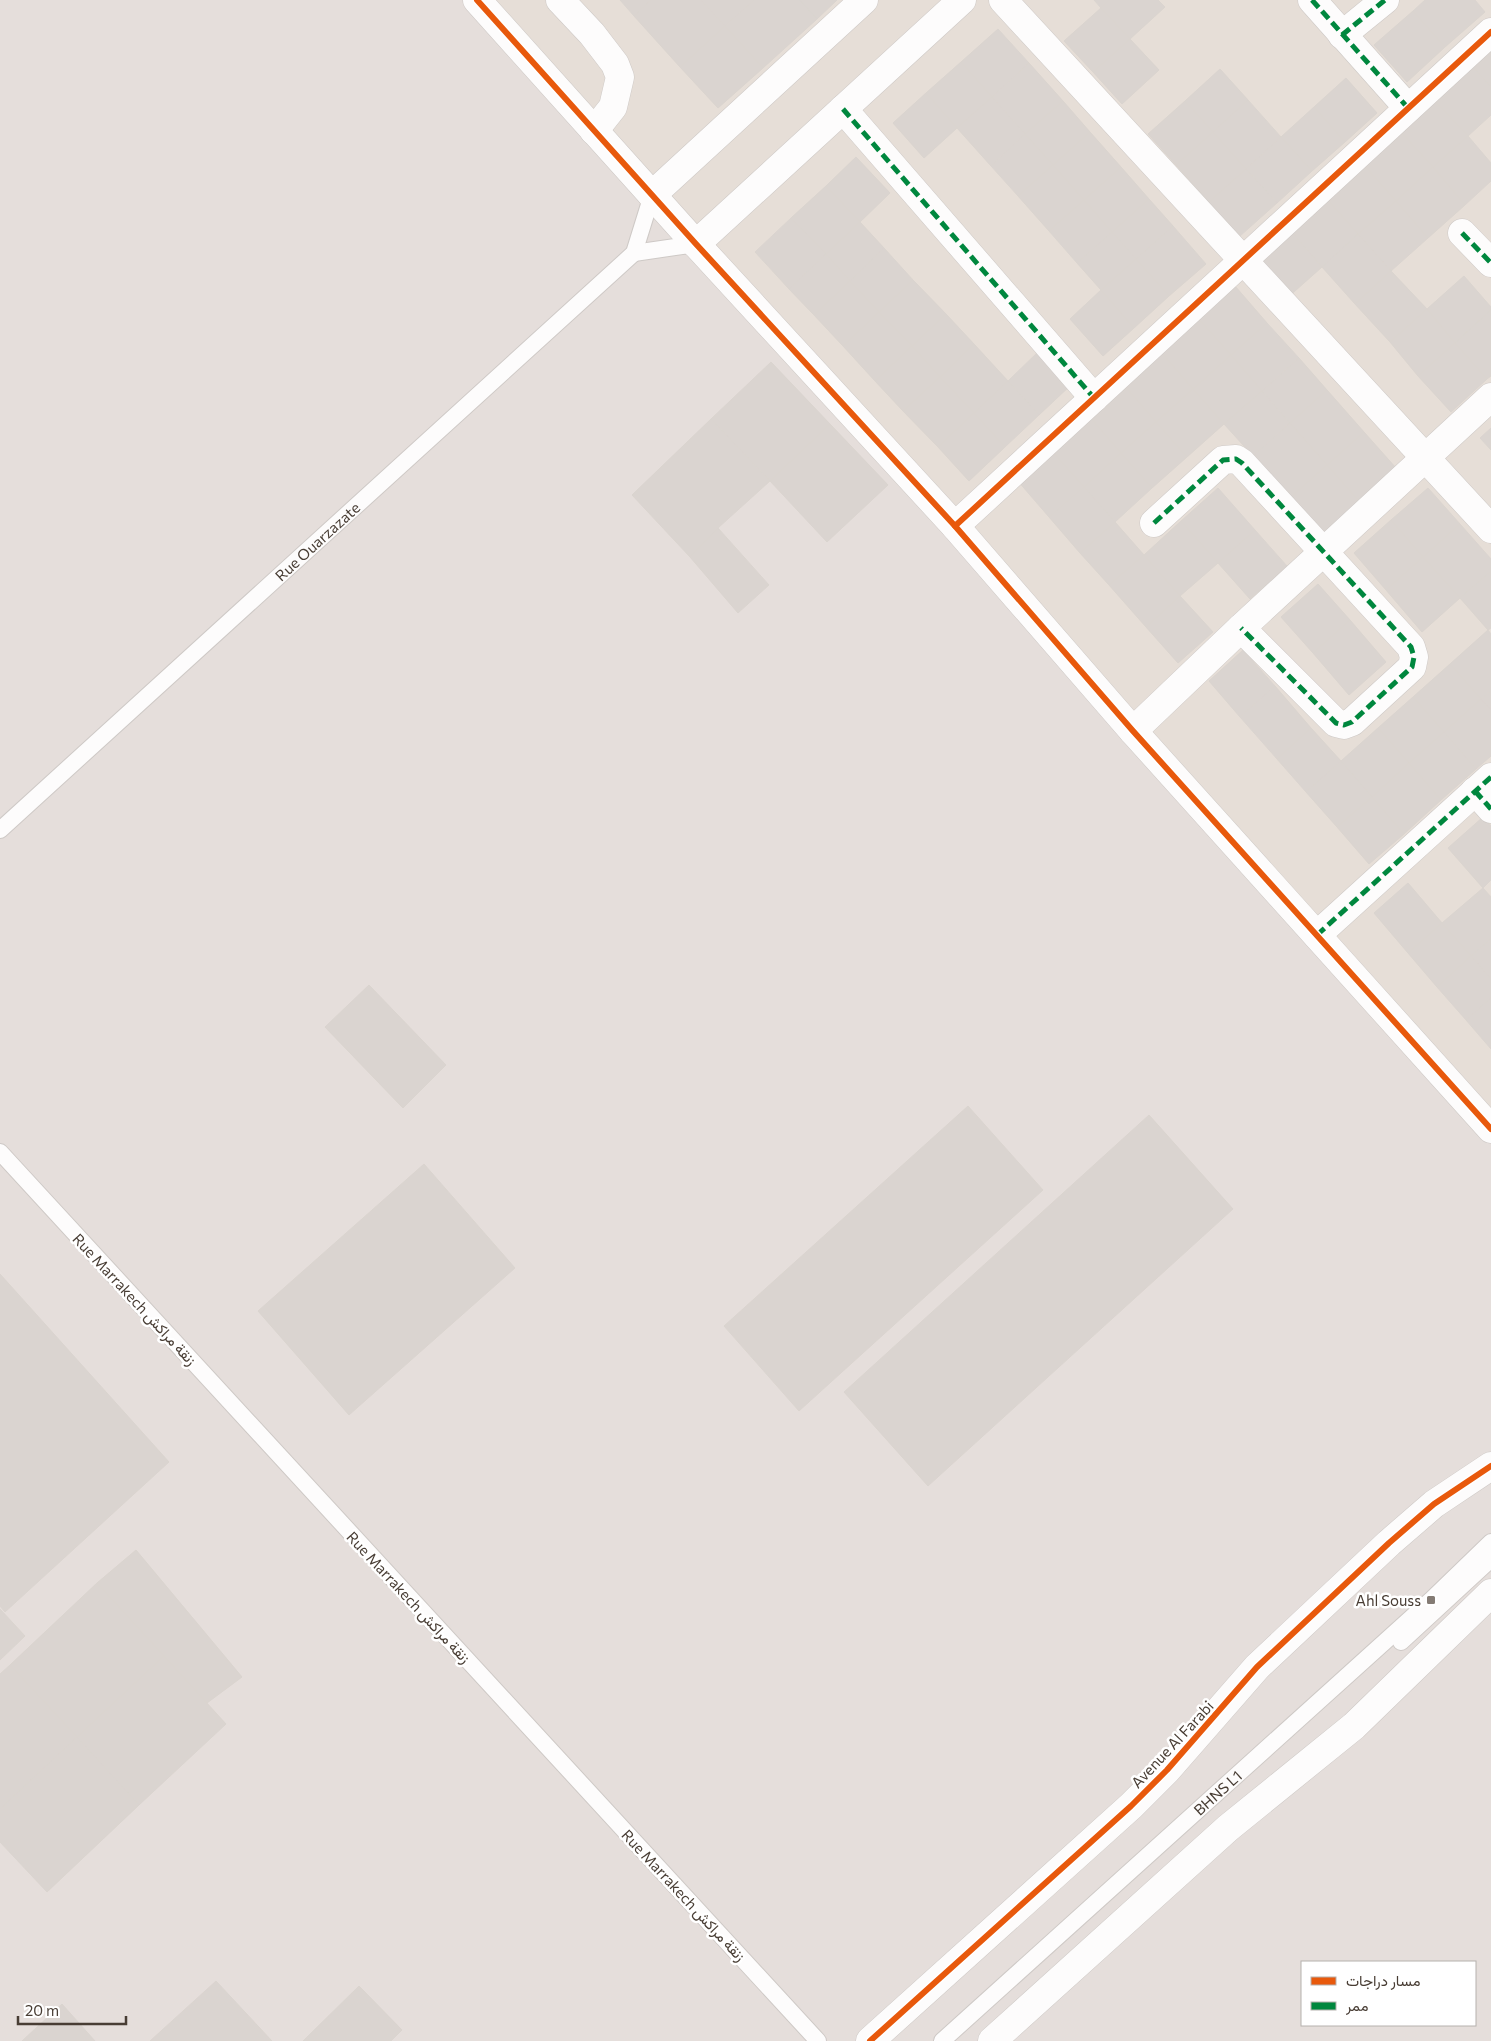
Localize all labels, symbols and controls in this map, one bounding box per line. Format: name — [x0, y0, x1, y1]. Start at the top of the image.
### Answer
street label: Rue Ouarzazate — [271, 498, 363, 584]
street label: Rue Marrakech زنقة مراكش — [68, 1229, 201, 1370]
street label: Rue Marrakech زنقة مراكش — [342, 1527, 475, 1668]
place label: Ahl Souss — [1356, 1591, 1421, 1609]
marker: Ahl Souss — [1425, 1594, 1437, 1606]
street label: Avenue Al Farabi — [1127, 1697, 1217, 1791]
street label: BHNS L1 — [1190, 1766, 1245, 1819]
street label: Rue Marrakech زنقة مراكش — [617, 1825, 750, 1966]
legend — [1301, 1961, 1476, 2026]
text: مسار دراجات — [1346, 1971, 1420, 1990]
scale bar — [18, 1994, 125, 2026]
text: ممر — [1345, 1996, 1368, 2015]
text: 20 m — [25, 2001, 59, 2019]

